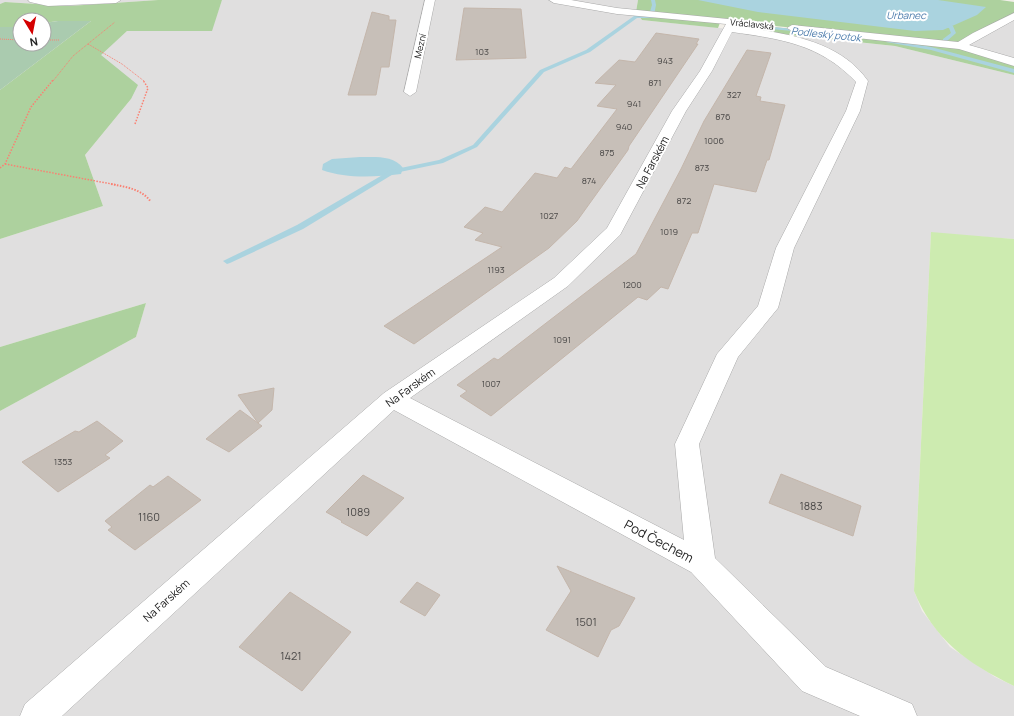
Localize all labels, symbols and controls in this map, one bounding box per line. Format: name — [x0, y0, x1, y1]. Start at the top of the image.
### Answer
water label: Urbanec — [886, 8, 927, 22]
north arrow — [12, 12, 52, 52]
street label: Vráclavská — [730, 15, 774, 33]
water label: Podleský potok — [790, 23, 864, 45]
street label: Mezní — [411, 32, 429, 60]
text: N — [29, 34, 39, 50]
house number: 103 — [475, 45, 489, 58]
house number: 943 — [657, 54, 673, 67]
house number: 871 — [648, 76, 662, 89]
house number: 327 — [727, 88, 742, 101]
house number: 941 — [627, 97, 641, 110]
house number: 876 — [715, 110, 731, 123]
house number: 940 — [616, 120, 632, 133]
street label: Na Farském — [632, 133, 672, 191]
house number: 1006 — [704, 134, 724, 147]
house number: 875 — [600, 146, 614, 159]
house number: 873 — [695, 161, 709, 174]
house number: 874 — [582, 174, 596, 187]
house number: 872 — [677, 194, 691, 207]
house number: 1027 — [540, 209, 559, 222]
house number: 1019 — [660, 225, 678, 238]
house number: 1193 — [487, 263, 505, 276]
house number: 1200 — [622, 278, 642, 291]
house number: 1091 — [553, 333, 571, 346]
street label: Na Farském — [382, 364, 438, 410]
house number: 1007 — [481, 377, 501, 390]
house number: 1353 — [54, 455, 72, 468]
house number: 1883 — [799, 498, 823, 513]
house number: 1089 — [346, 504, 370, 519]
house number: 1160 — [138, 509, 160, 524]
street label: Pod Čechem — [621, 515, 697, 567]
street label: Na Farském — [140, 575, 192, 625]
house number: 1501 — [575, 614, 597, 629]
house number: 1421 — [280, 648, 302, 663]

